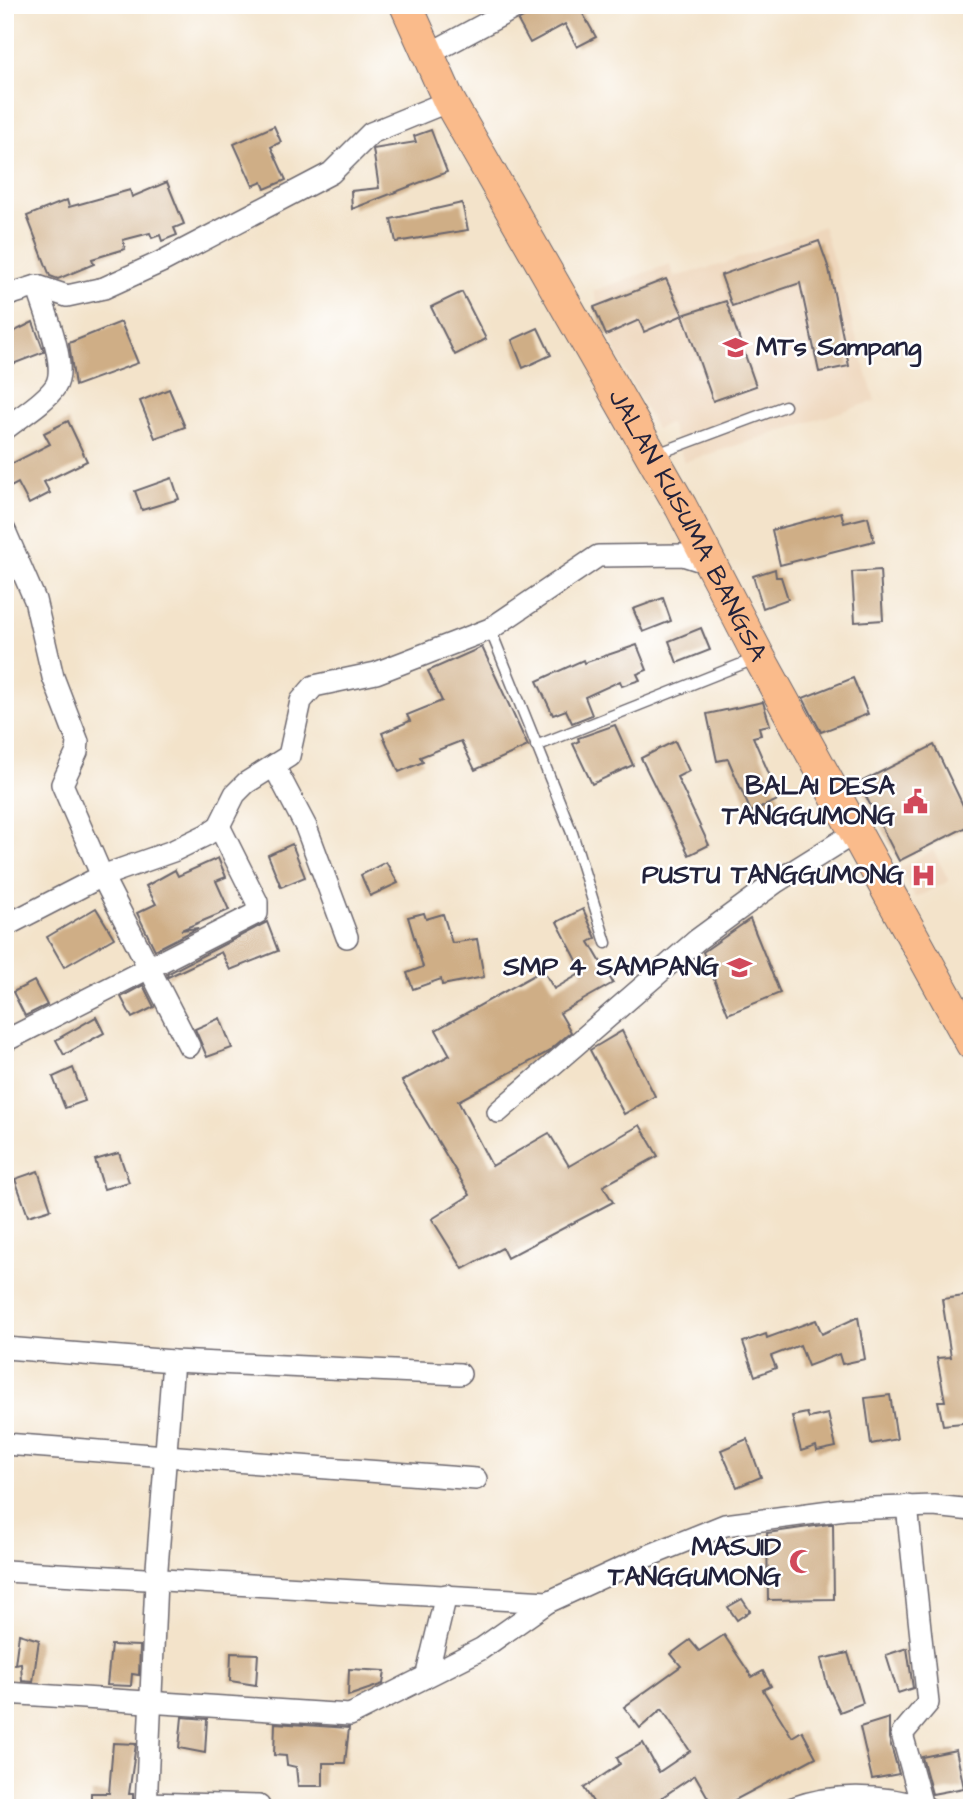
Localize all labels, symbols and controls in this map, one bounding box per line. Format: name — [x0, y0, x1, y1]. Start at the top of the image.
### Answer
place label: MTs Sampang — [756, 329, 922, 368]
school or university icon: MTs Sampang — [722, 333, 750, 361]
street label: JALAN KUSUMA BANGSA — [599, 382, 776, 668]
place label: BALAI DESA TANGGUMONG — [721, 768, 895, 834]
public building icon: BALAI DESA TANGGUMONG — [901, 787, 929, 815]
place label: PUSTU TANGGUMONG — [642, 857, 904, 893]
hospital icon: PUSTU TANGGUMONG — [910, 861, 938, 889]
place label: SMP 4 SAMPANG — [502, 949, 719, 985]
school or university icon: SMP 4 SAMPANG — [725, 953, 753, 981]
place label: MASJID TANGGUMONG — [607, 1529, 781, 1595]
mosque icon: MASJID TANGGUMONG — [787, 1548, 815, 1576]

